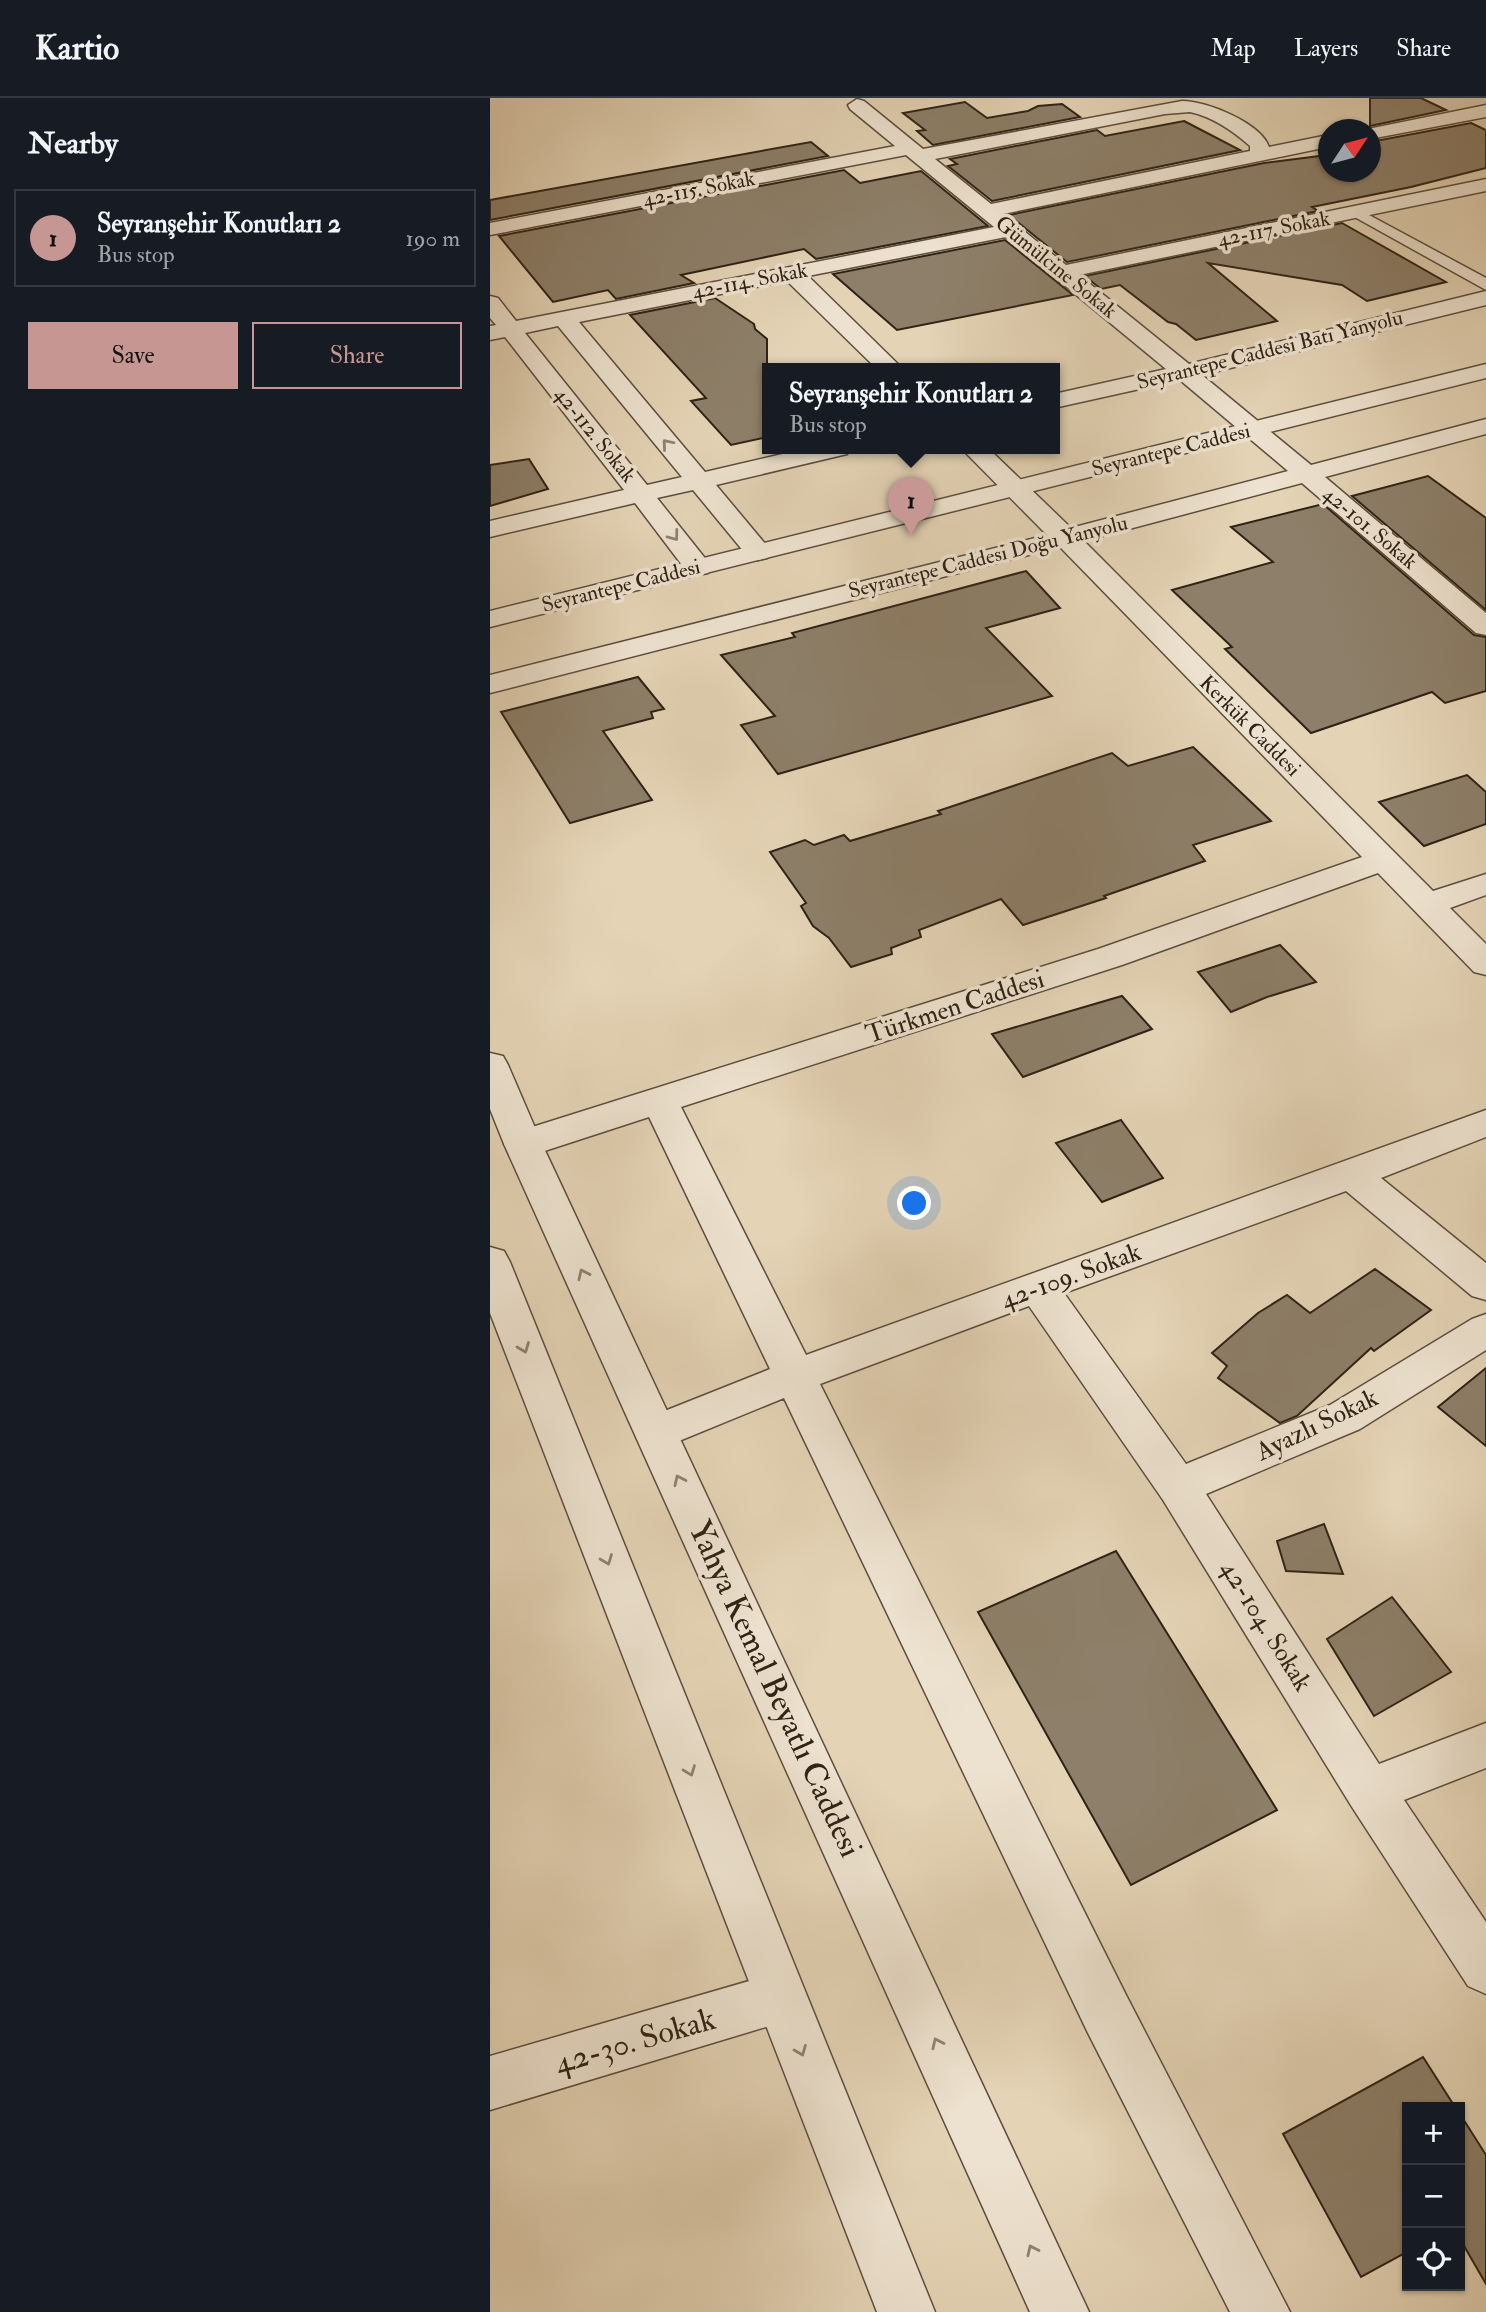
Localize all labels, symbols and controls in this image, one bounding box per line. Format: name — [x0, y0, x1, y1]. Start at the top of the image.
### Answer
text: Kartio — [35, 28, 119, 69]
text: Map — [1211, 33, 1256, 64]
text: Layers — [1294, 33, 1358, 64]
text: Share — [1396, 33, 1451, 64]
north arrow — [1318, 119, 1381, 182]
text: Nearby — [28, 125, 118, 162]
street label: 42-115. Sokak — [641, 165, 757, 213]
street label: 42-117. Sokak — [1216, 205, 1332, 253]
text: Seyranşehir Konutları 2 — [97, 208, 341, 240]
street label: Gümülcine Sokak — [990, 210, 1122, 324]
text: 1 — [49, 224, 57, 253]
text: 190 m — [406, 224, 460, 253]
text: Bus stop — [97, 240, 175, 269]
street label: 42-114. Sokak — [690, 257, 810, 305]
street label: Seyrantepe Caddesi Batı Yanyolu — [1134, 304, 1406, 396]
button: Save — [28, 322, 238, 389]
button: Share — [252, 322, 462, 389]
popup — [762, 363, 1060, 454]
text: Seyranşehir Konutları 2 — [789, 378, 1033, 410]
street label: 42-112. Sokak — [548, 382, 642, 488]
text: Bus stop — [789, 410, 867, 439]
street label: Seyrantepe Caddesi — [1089, 417, 1253, 483]
one-way arrow — [662, 439, 675, 451]
pin: 1 — [888, 477, 934, 535]
street label: 42-101. Sokak — [1317, 481, 1423, 575]
street label: Seyrantepe Caddesi Doğu Yanyolu — [846, 509, 1130, 605]
one-way arrow — [666, 528, 679, 541]
street label: Seyrantepe Caddesi — [539, 553, 703, 619]
street label: Kerkük Caddesi — [1194, 670, 1307, 783]
street label: Türkmen Caddesi — [862, 963, 1048, 1051]
your location — [897, 1186, 931, 1220]
street label: 42-109. Sokak — [997, 1236, 1146, 1316]
one-way arrow — [578, 1268, 592, 1281]
one-way arrow — [515, 1341, 529, 1353]
street label: Ayazlı Sokak — [1250, 1381, 1384, 1469]
one-way arrow — [673, 1475, 687, 1487]
street label: Yahya Kemal Beyatlı Caddesi — [679, 1514, 871, 1864]
one-way arrow — [599, 1553, 613, 1565]
street label: 42-104. Sokak — [1213, 1555, 1319, 1698]
one-way arrow — [682, 1765, 696, 1777]
street label: 42-30. Sokak — [550, 1999, 720, 2083]
one-way arrow — [931, 2038, 945, 2050]
one-way arrow — [792, 2045, 806, 2057]
map controls — [1402, 2102, 1465, 2291]
button: + — [1402, 2102, 1465, 2165]
button: − — [1402, 2165, 1465, 2228]
button: locate — [1402, 2228, 1465, 2291]
one-way arrow — [1026, 2245, 1040, 2257]

